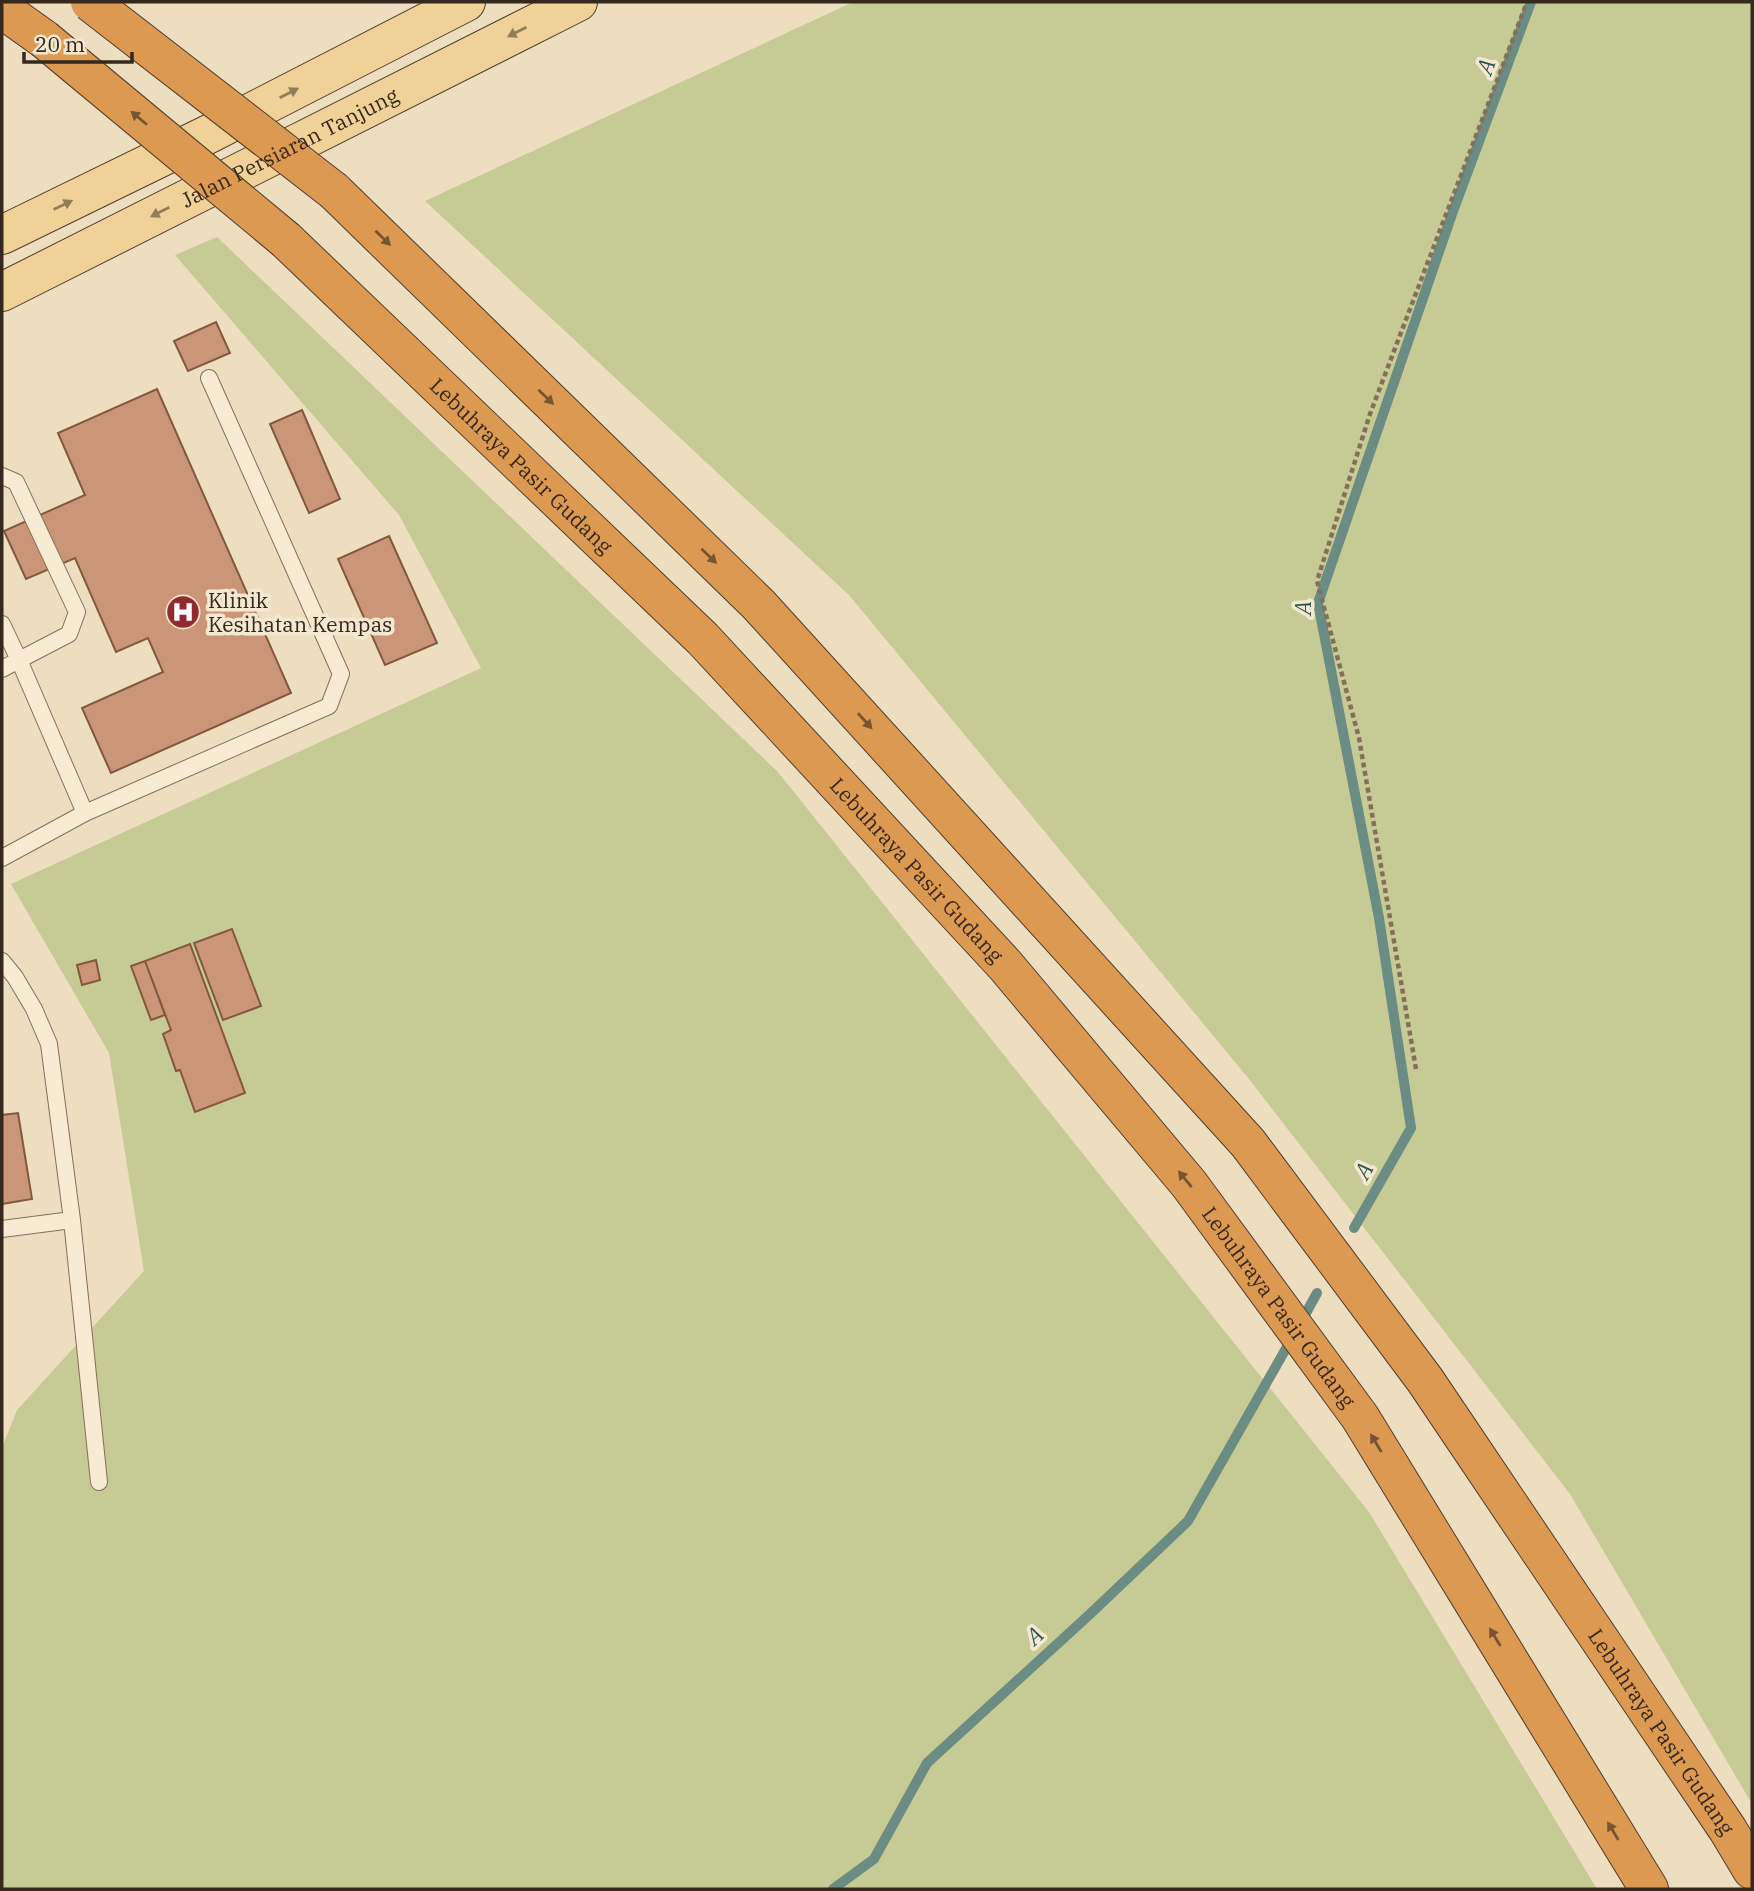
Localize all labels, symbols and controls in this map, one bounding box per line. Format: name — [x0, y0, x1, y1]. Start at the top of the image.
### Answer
scale bar — [24, 21, 133, 65]
one-way arrow — [507, 27, 527, 38]
text: 20 m — [35, 30, 85, 58]
water label: A — [1468, 54, 1502, 80]
street label: Jalan Persiaran Tanjung — [176, 81, 403, 214]
one-way arrow — [279, 87, 299, 99]
one-way arrow — [130, 110, 148, 125]
one-way arrow — [53, 199, 73, 211]
one-way arrow — [150, 206, 170, 217]
one-way arrow — [374, 230, 391, 246]
street label: Lebuhraya Pasir Gudang — [424, 371, 619, 560]
one-way arrow — [537, 389, 554, 405]
one-way arrow — [700, 547, 717, 563]
place label: Klinik Kesihatan Kempas — [208, 586, 392, 638]
hospital icon: Klinik Kesihatan Kempas — [164, 593, 202, 631]
water label: A — [1287, 601, 1317, 617]
one-way arrow — [857, 712, 873, 730]
street label: Lebuhraya Pasir Gudang — [824, 771, 1010, 969]
water label: A — [1345, 1156, 1380, 1185]
one-way arrow — [1178, 1171, 1193, 1188]
street label: Lebuhraya Pasir Gudang — [1196, 1201, 1363, 1414]
one-way arrow — [1370, 1433, 1383, 1452]
water label: A — [1017, 1619, 1050, 1652]
street label: Lebuhraya Pasir Gudang — [1582, 1623, 1741, 1841]
one-way arrow — [1488, 1627, 1501, 1646]
one-way arrow — [1607, 1821, 1620, 1841]

